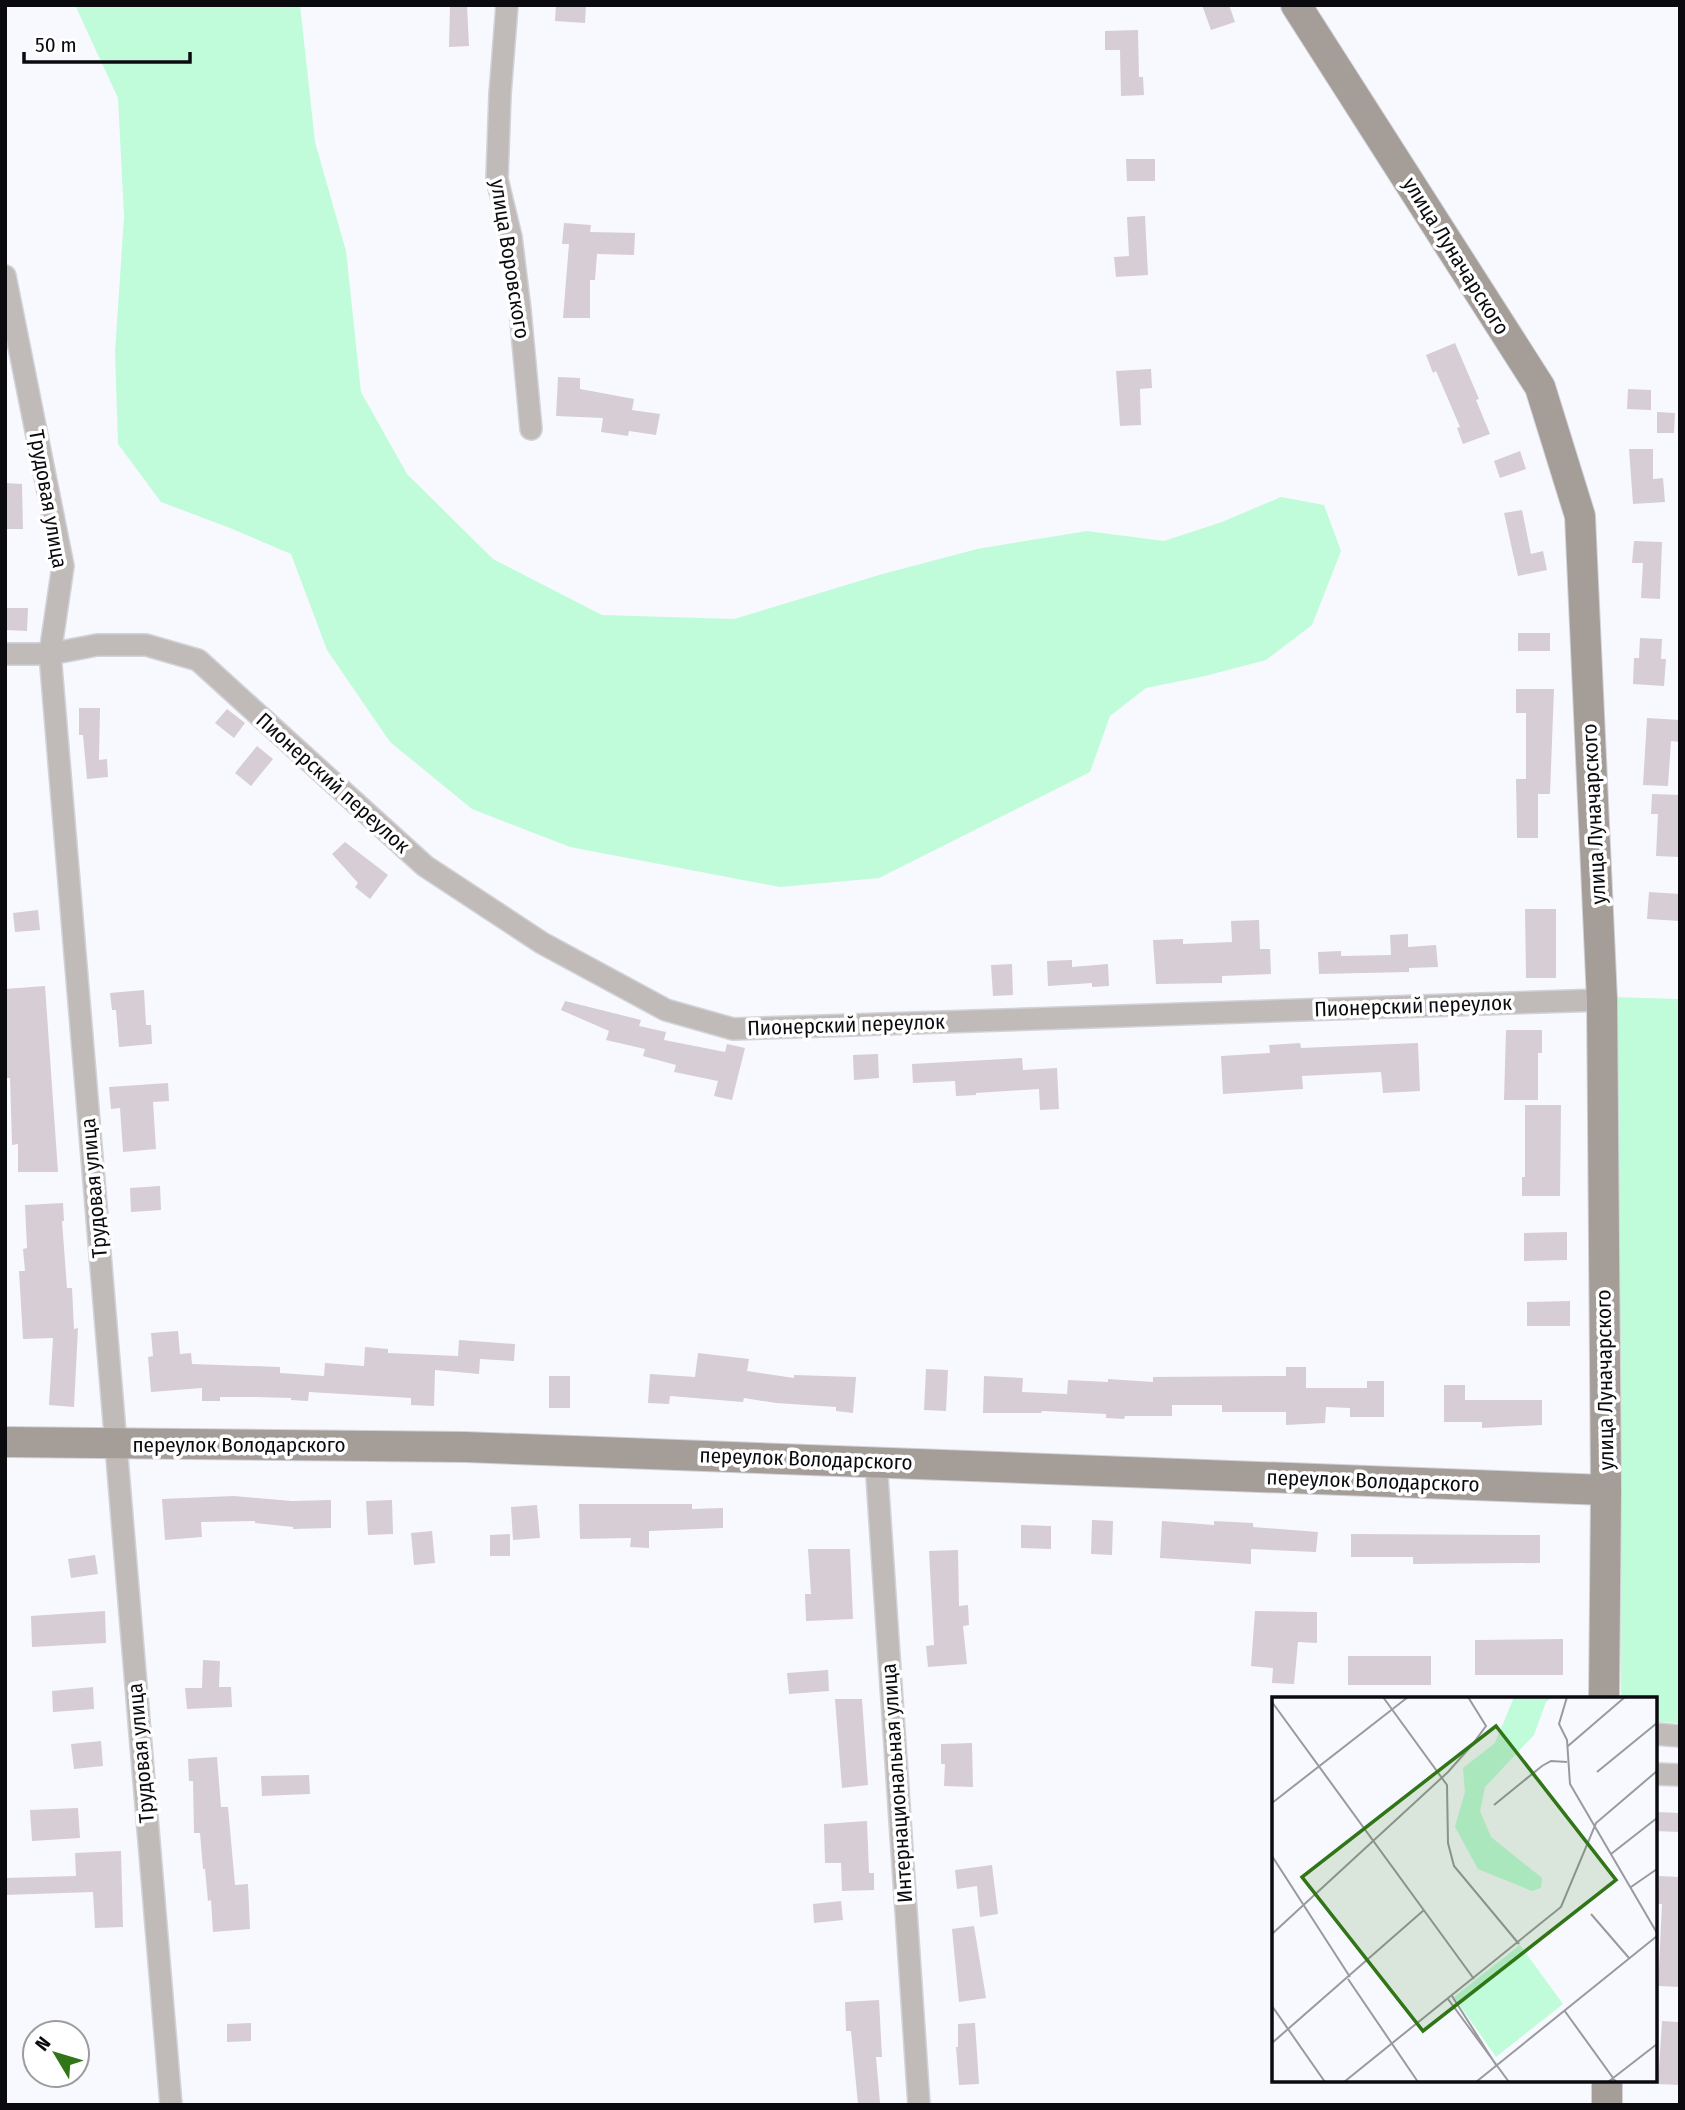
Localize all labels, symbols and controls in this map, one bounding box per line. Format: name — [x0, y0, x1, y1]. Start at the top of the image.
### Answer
scale bar — [24, 21, 191, 65]
text: 50 m — [35, 32, 77, 58]
street label: улица Луначарского — [1397, 172, 1515, 340]
street label: улица Воровского — [485, 177, 535, 341]
street label: Трудовая улица — [23, 428, 73, 570]
street label: Пионерский переулок — [251, 707, 415, 859]
street label: улица Луначарского — [1576, 723, 1612, 905]
street label: Пионерский переулок — [1314, 990, 1512, 1022]
street label: Пионерский переулок — [747, 1009, 945, 1041]
street label: Трудовая улица — [75, 1117, 113, 1259]
street label: улица Луначарского — [1590, 1289, 1620, 1471]
street label: переулок Володарского — [132, 1432, 346, 1458]
street label: переулок Володарского — [699, 1442, 913, 1476]
street label: переулок Володарского — [1266, 1464, 1480, 1498]
street label: Интернациональная улица — [876, 1662, 918, 1904]
street label: Трудовая улица — [122, 1682, 160, 1824]
inset map — [1272, 1697, 1657, 2082]
north arrow — [21, 2019, 91, 2089]
text: N — [30, 2032, 56, 2055]

